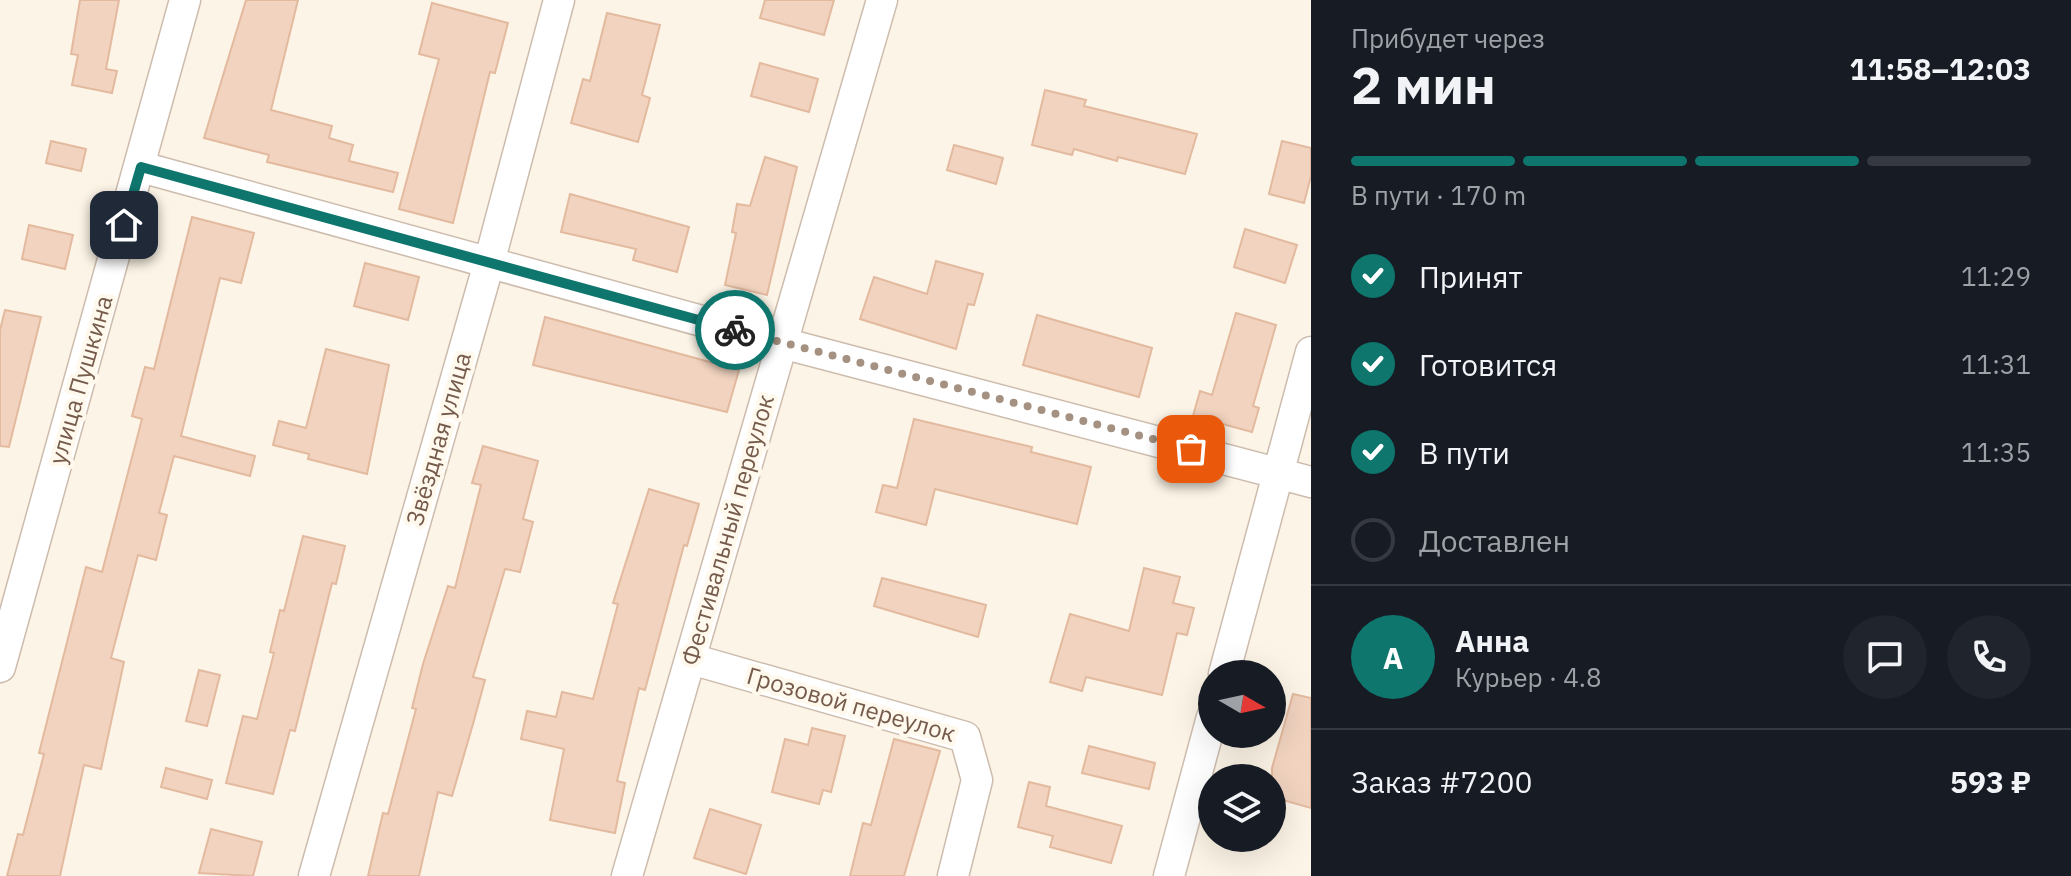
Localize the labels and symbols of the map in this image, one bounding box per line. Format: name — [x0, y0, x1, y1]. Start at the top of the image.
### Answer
pin — [90, 191, 158, 259]
courier — [695, 290, 775, 370]
street label: улица Пушкина — [41, 291, 119, 468]
street label: Звёздная улица — [398, 348, 478, 529]
street label: Фестивальный переулок — [673, 391, 781, 669]
pin — [1157, 415, 1225, 483]
street label: Грозовой переулок — [743, 659, 959, 749]
north arrow — [1198, 660, 1286, 748]

